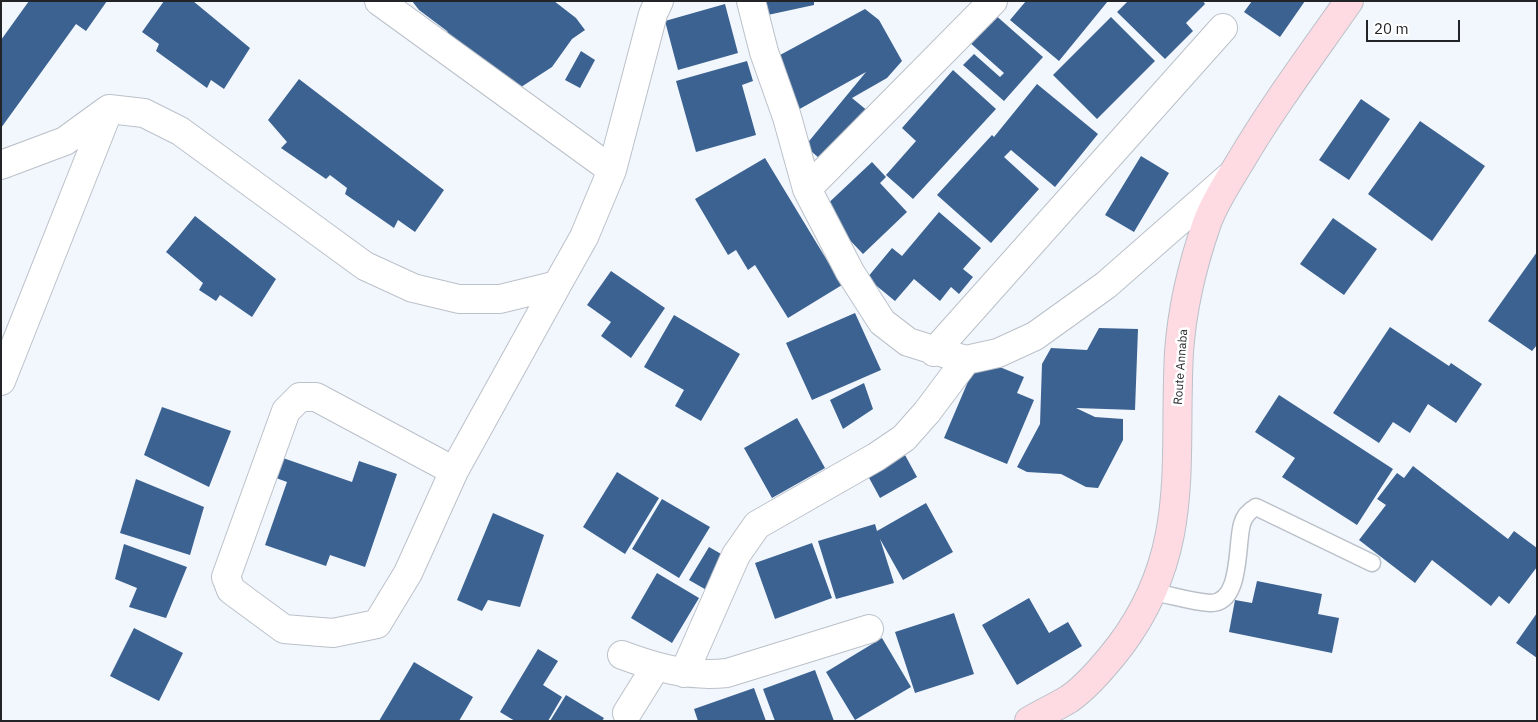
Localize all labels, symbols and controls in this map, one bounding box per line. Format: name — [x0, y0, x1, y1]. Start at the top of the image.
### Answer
scale bar — [1368, 10, 1462, 42]
text: 20 m — [1374, 19, 1409, 38]
street label: Route Annaba — [1171, 329, 1191, 405]

